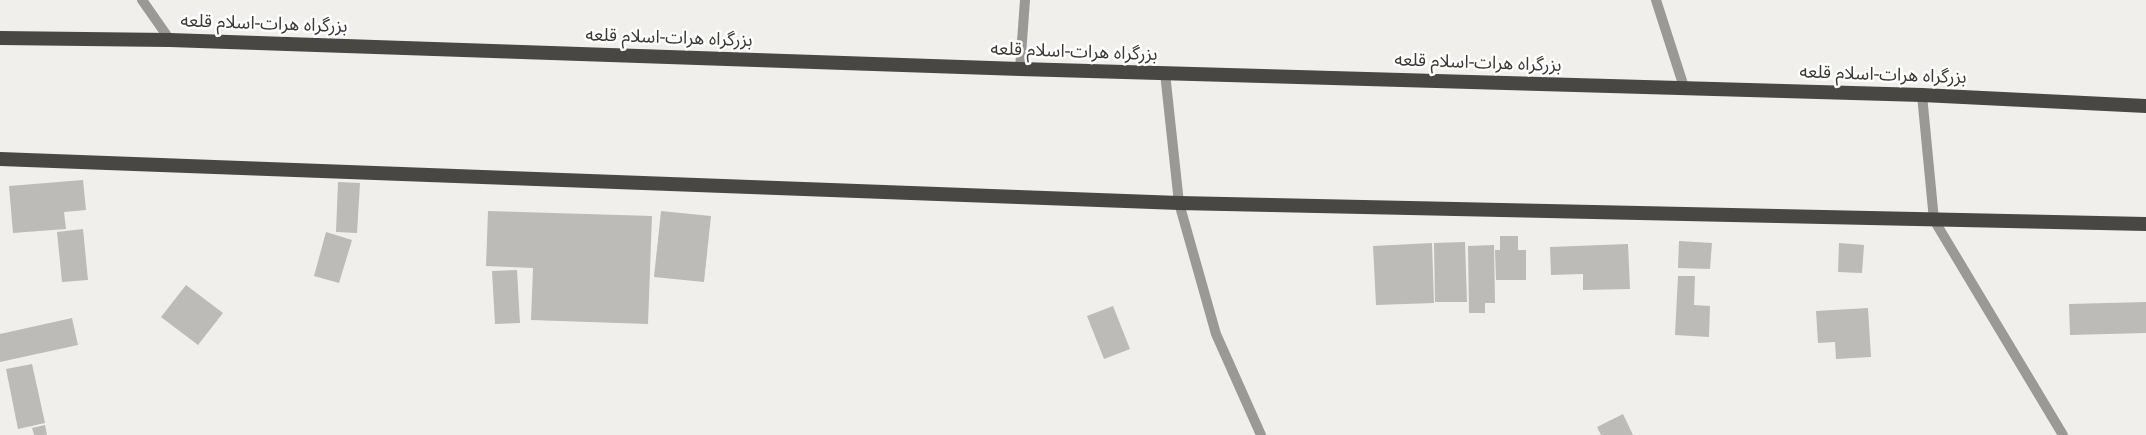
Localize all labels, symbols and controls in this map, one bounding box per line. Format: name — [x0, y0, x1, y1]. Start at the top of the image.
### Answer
street label: بزرگراه هرات-اسلام قلعه — [180, 10, 348, 38]
street label: بزرگراه هرات-اسلام قلعه — [585, 24, 753, 52]
street label: بزرگراه هرات-اسلام قلعه — [990, 38, 1158, 66]
street label: بزرگراه هرات-اسلام قلعه — [1394, 49, 1562, 77]
street label: بزرگراه هرات-اسلام قلعه — [1799, 61, 1967, 89]

